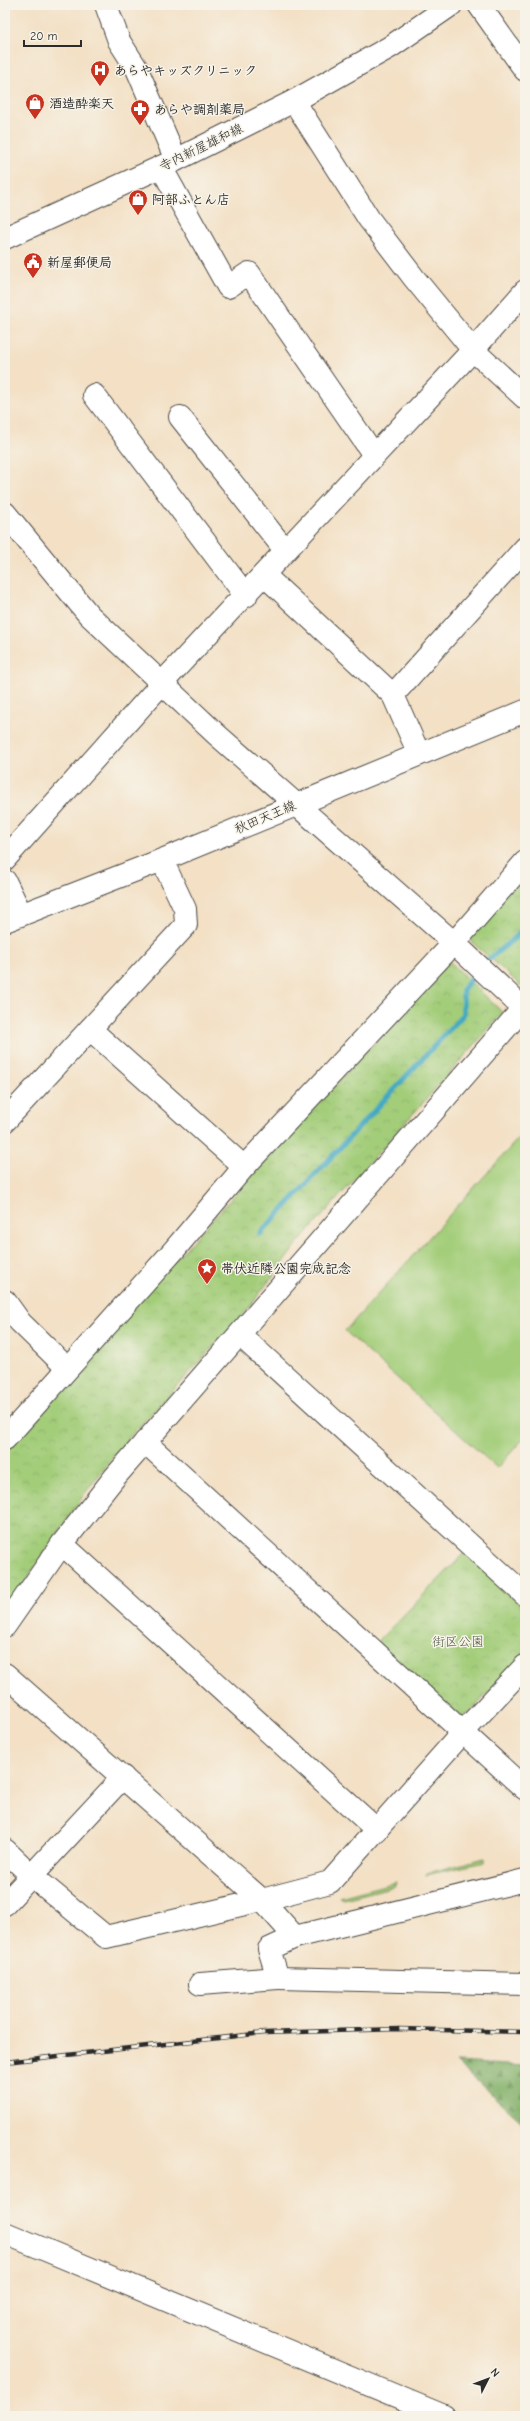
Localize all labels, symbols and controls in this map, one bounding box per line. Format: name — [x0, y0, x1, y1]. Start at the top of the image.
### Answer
scale bar — [24, 22, 81, 48]
text: 20 m — [30, 29, 58, 43]
hospital icon: あらやキッズクリニック — [89, 59, 111, 87]
place label: あらやキッズクリニック — [114, 63, 257, 78]
shop icon: 酒造酔楽天 — [24, 92, 46, 120]
place label: 酒造酔楽天 — [49, 96, 114, 111]
pharmacy icon: あらや調剤薬局 — [129, 98, 151, 126]
place label: あらや調剤薬局 — [154, 102, 245, 117]
street label: 寺内新屋雄和線 — [157, 120, 246, 174]
shop icon: 阿部ふとん店 — [127, 188, 149, 216]
place label: 阿部ふとん店 — [152, 192, 230, 207]
public building icon: 新屋郵便局 — [22, 251, 44, 279]
place label: 新屋郵便局 — [47, 255, 112, 270]
street label: 秋田天王線 — [232, 797, 299, 837]
place icon: 帯伏近隣公園完成記念 — [196, 1257, 218, 1285]
place label: 帯伏近隣公園完成記念 — [221, 1261, 351, 1276]
park label: 街区公園 — [432, 1634, 484, 1649]
north arrow — [468, 2359, 508, 2399]
text: N — [488, 2366, 502, 2380]

